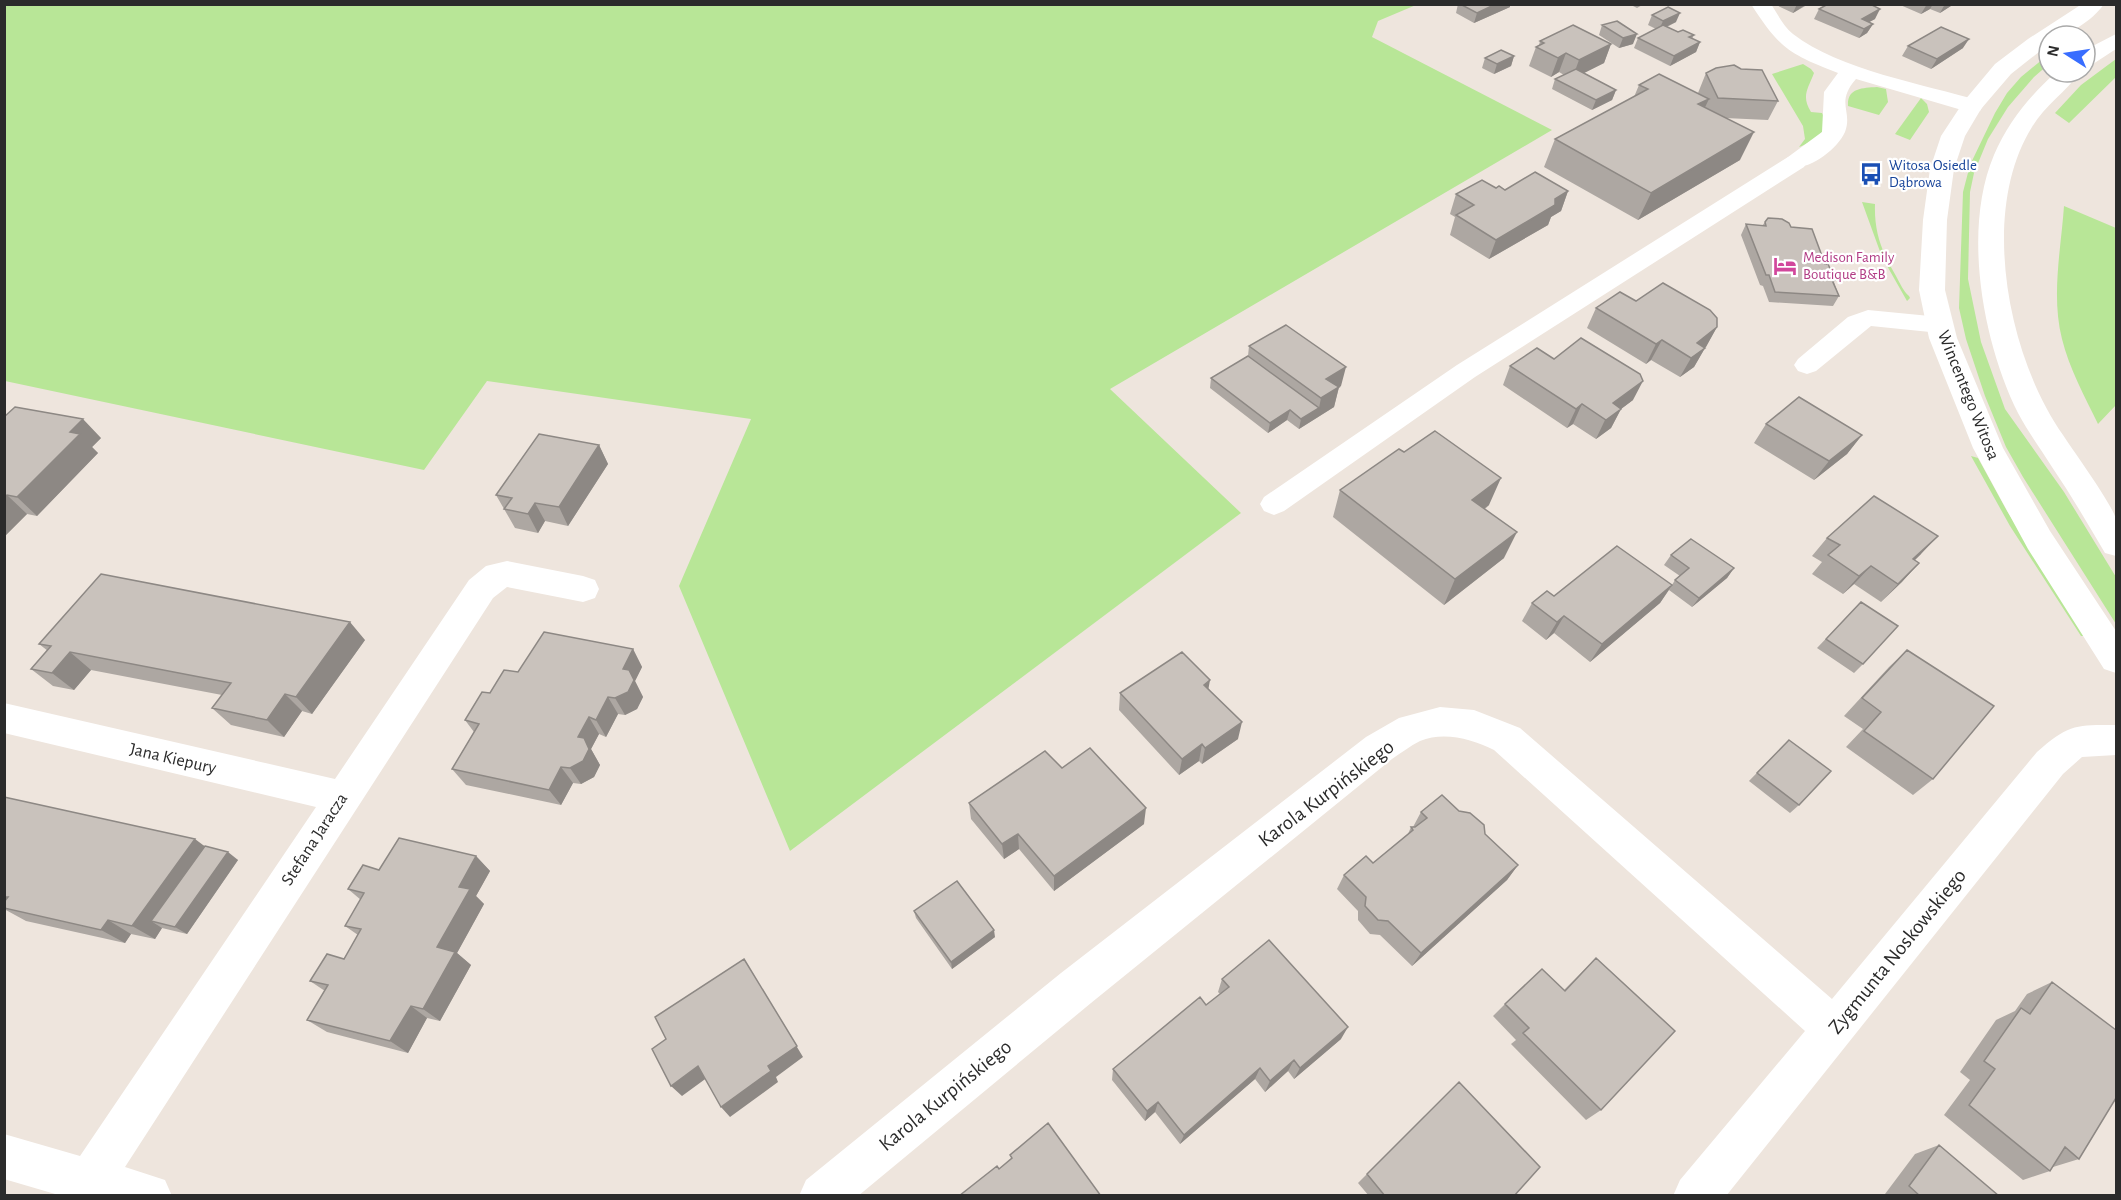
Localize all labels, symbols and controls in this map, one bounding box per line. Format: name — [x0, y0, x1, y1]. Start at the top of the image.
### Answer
north arrow — [2037, 24, 2097, 84]
text: N — [2044, 44, 2062, 58]
place label: Witosa Osiedle Dąbrowa — [1889, 158, 1977, 190]
bus stop icon: Witosa Osiedle Dąbrowa — [1858, 161, 1884, 187]
place label: Medison Family Boutique B&B — [1803, 250, 1895, 282]
hotel icon: Medison Family Boutique B&B — [1772, 253, 1798, 279]
street label: Wincentego Witosa — [1934, 328, 2002, 463]
street label: Karola Kurpińskiego — [1255, 736, 1398, 851]
street label: Jana Kiepury — [128, 740, 218, 778]
street label: Stefana Jaracza — [278, 790, 351, 889]
street label: Zygmunta Noskowskiego — [1825, 865, 1970, 1038]
street label: Karola Kurpińskiego — [875, 1036, 1016, 1155]

